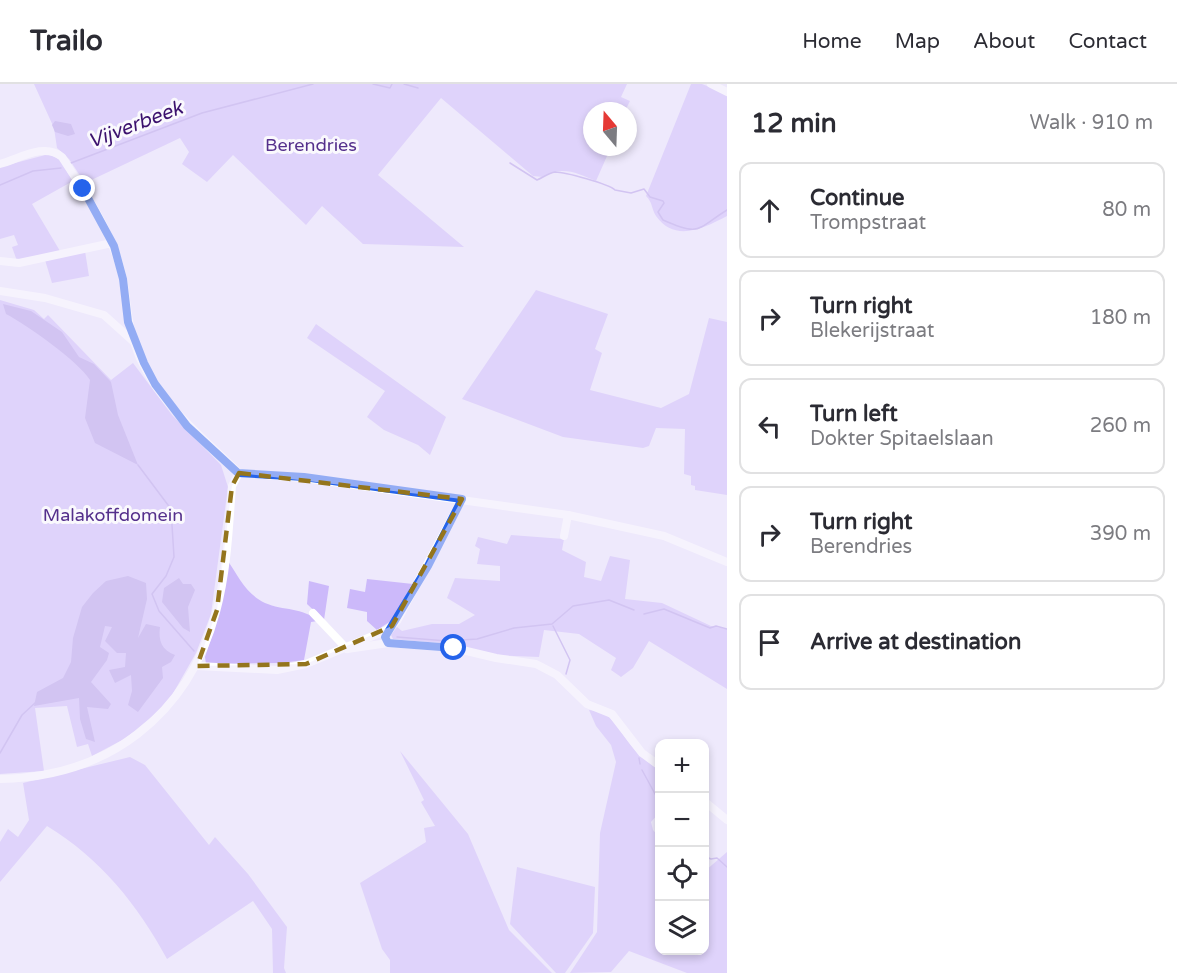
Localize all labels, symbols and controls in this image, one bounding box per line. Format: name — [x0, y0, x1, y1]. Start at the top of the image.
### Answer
text: Trailo — [30, 24, 103, 58]
text: Home — [802, 29, 862, 54]
text: Map — [895, 29, 940, 54]
text: About — [973, 29, 1035, 54]
text: Contact — [1068, 29, 1147, 54]
water label: Vijverbeek — [85, 95, 188, 154]
north arrow — [583, 102, 637, 156]
text: 12 min — [751, 108, 837, 139]
text: Walk · 910 m — [1030, 111, 1153, 135]
park label: Berendries — [265, 134, 357, 156]
route end — [69, 175, 95, 201]
text: Continue — [810, 185, 905, 211]
icon: ahead — [753, 194, 786, 227]
text: 80 m — [1102, 198, 1151, 222]
text: Trompstraat — [810, 211, 926, 235]
text: Turn right — [810, 293, 912, 319]
icon: right — [753, 302, 786, 335]
text: 180 m — [1090, 306, 1151, 330]
text: Blekerijstraat — [810, 319, 934, 343]
text: Turn left — [810, 401, 898, 427]
icon: left — [753, 410, 786, 443]
text: 260 m — [1090, 414, 1151, 438]
text: Dokter Spitaelslaan — [810, 427, 994, 451]
park label: Malakoffdomein — [43, 504, 183, 526]
text: Turn right — [810, 509, 912, 535]
icon: right — [753, 518, 786, 551]
text: 390 m — [1090, 522, 1151, 546]
text: Berendries — [810, 535, 912, 559]
icon: arrive — [753, 626, 786, 659]
text: Arrive at destination — [810, 629, 1021, 655]
route start — [440, 634, 466, 660]
map controls — [655, 739, 709, 955]
button: + — [655, 739, 709, 793]
button: − — [655, 793, 709, 847]
button: locate — [655, 847, 709, 901]
button: layers — [655, 901, 709, 955]

